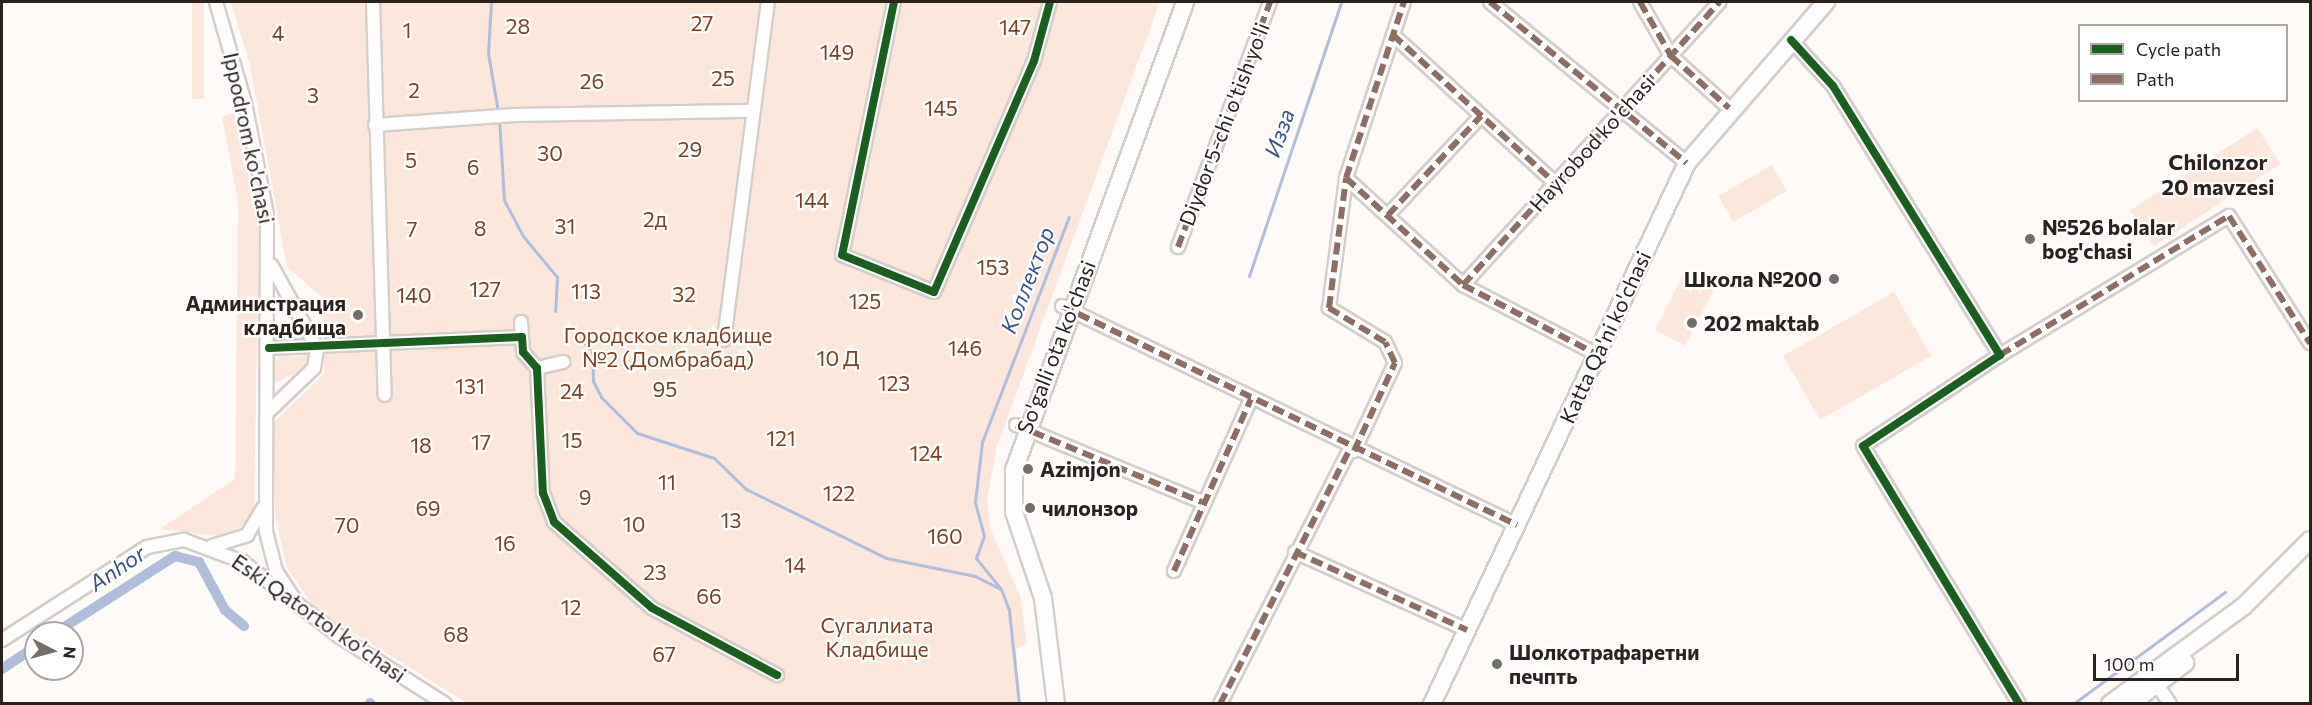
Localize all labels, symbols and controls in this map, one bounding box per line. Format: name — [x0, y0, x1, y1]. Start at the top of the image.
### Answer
park label: 27 — [691, 10, 713, 36]
park label: 28 — [506, 13, 530, 39]
park label: 147 — [999, 14, 1031, 40]
park label: 1 — [403, 17, 411, 43]
street label: Diydor 5-chi o'tish yo'li — [1174, 19, 1274, 229]
park label: 4 — [272, 20, 284, 46]
legend — [2078, 24, 2288, 102]
text: Cycle path — [2136, 38, 2221, 60]
park label: 149 — [820, 39, 854, 65]
street label: Ippodrom ko'chasi — [219, 50, 279, 226]
park label: 25 — [711, 65, 735, 91]
park label: 26 — [580, 68, 604, 94]
text: Path — [2136, 68, 2174, 90]
street label: Hayrobod ko'chasi — [1524, 70, 1660, 216]
park label: 2 — [408, 77, 420, 103]
park label: 3 — [307, 82, 319, 108]
park label: 145 — [924, 95, 958, 121]
water label: Изза — [1258, 105, 1300, 161]
park label: 29 — [678, 136, 702, 162]
park label: 30 — [537, 140, 563, 166]
park label: 5 — [405, 147, 417, 173]
district label: Chilonzor 20 mavzesi — [2162, 148, 2274, 200]
park label: 6 — [467, 154, 479, 180]
park label: 144 — [795, 187, 829, 213]
park label: 2д — [643, 206, 667, 232]
park label: 31 — [555, 213, 575, 239]
place label: №526 bolalar bog'chasi — [2042, 214, 2175, 264]
park label: 8 — [474, 215, 486, 241]
park label: 7 — [406, 216, 418, 242]
water label: Коллектор — [995, 223, 1059, 337]
marker: №526 bolalar bog'chasi — [2023, 232, 2037, 246]
street label: Katta Qa'ni ko'chasi — [1554, 247, 1656, 427]
park label: 153 — [976, 254, 1010, 280]
street label: So'galli ota ko'chasi — [1011, 257, 1101, 437]
place label: Школа №200 — [1684, 266, 1822, 292]
marker: Школа №200 — [1827, 272, 1841, 286]
park label: 127 — [469, 276, 501, 302]
park label: 113 — [571, 278, 601, 304]
park label: 32 — [672, 281, 696, 307]
park label: 140 — [396, 282, 432, 308]
park label: 125 — [849, 288, 881, 314]
place label: Администрация кладбища — [186, 290, 346, 340]
marker: Администрация кладбища — [351, 308, 365, 322]
place label: 202 maktab — [1704, 310, 1819, 336]
marker: 202 maktab — [1685, 316, 1699, 330]
park label: Городское кладбище №2 (Домбрабад) — [564, 322, 772, 372]
park label: 146 — [948, 335, 982, 361]
park label: 10 Д — [816, 345, 860, 371]
park label: 123 — [878, 370, 910, 396]
park label: 131 — [455, 373, 485, 399]
park label: 95 — [653, 376, 677, 402]
park label: 24 — [560, 378, 584, 404]
park label: 121 — [766, 425, 796, 451]
park label: 15 — [561, 427, 583, 453]
park label: 17 — [471, 429, 491, 455]
park label: 18 — [410, 432, 432, 458]
park label: 124 — [910, 440, 942, 466]
place label: Azimjon — [1040, 456, 1121, 482]
marker: Azimjon — [1021, 462, 1035, 476]
park label: 11 — [658, 469, 676, 495]
park label: 122 — [823, 480, 855, 506]
park label: 9 — [579, 484, 591, 510]
park label: 69 — [415, 495, 441, 521]
place label: чилонзор — [1042, 495, 1138, 521]
marker: чилонзор — [1023, 501, 1037, 515]
park label: 13 — [721, 507, 741, 533]
park label: 10 — [623, 511, 645, 537]
park label: 70 — [335, 512, 359, 538]
park label: 160 — [927, 523, 963, 549]
park label: 16 — [494, 530, 516, 556]
water label: Anhor — [84, 540, 150, 596]
street label: Eski Qatortol ko'chasi — [227, 548, 411, 688]
park label: 14 — [784, 552, 806, 578]
park label: 23 — [643, 559, 667, 585]
park label: 66 — [696, 583, 722, 609]
park label: 12 — [561, 594, 581, 620]
park label: Сугаллиата Кладбище — [821, 612, 933, 662]
north arrow — [24, 621, 84, 681]
park label: 68 — [443, 621, 469, 647]
place label: Шолкотрафаретни печпть — [1509, 639, 1699, 689]
park label: 67 — [652, 641, 676, 667]
scale bar — [2096, 642, 2242, 680]
text: N — [60, 646, 80, 660]
text: 100 m — [2104, 653, 2154, 675]
marker: Шолкотрафаретни печпть — [1490, 657, 1504, 671]

